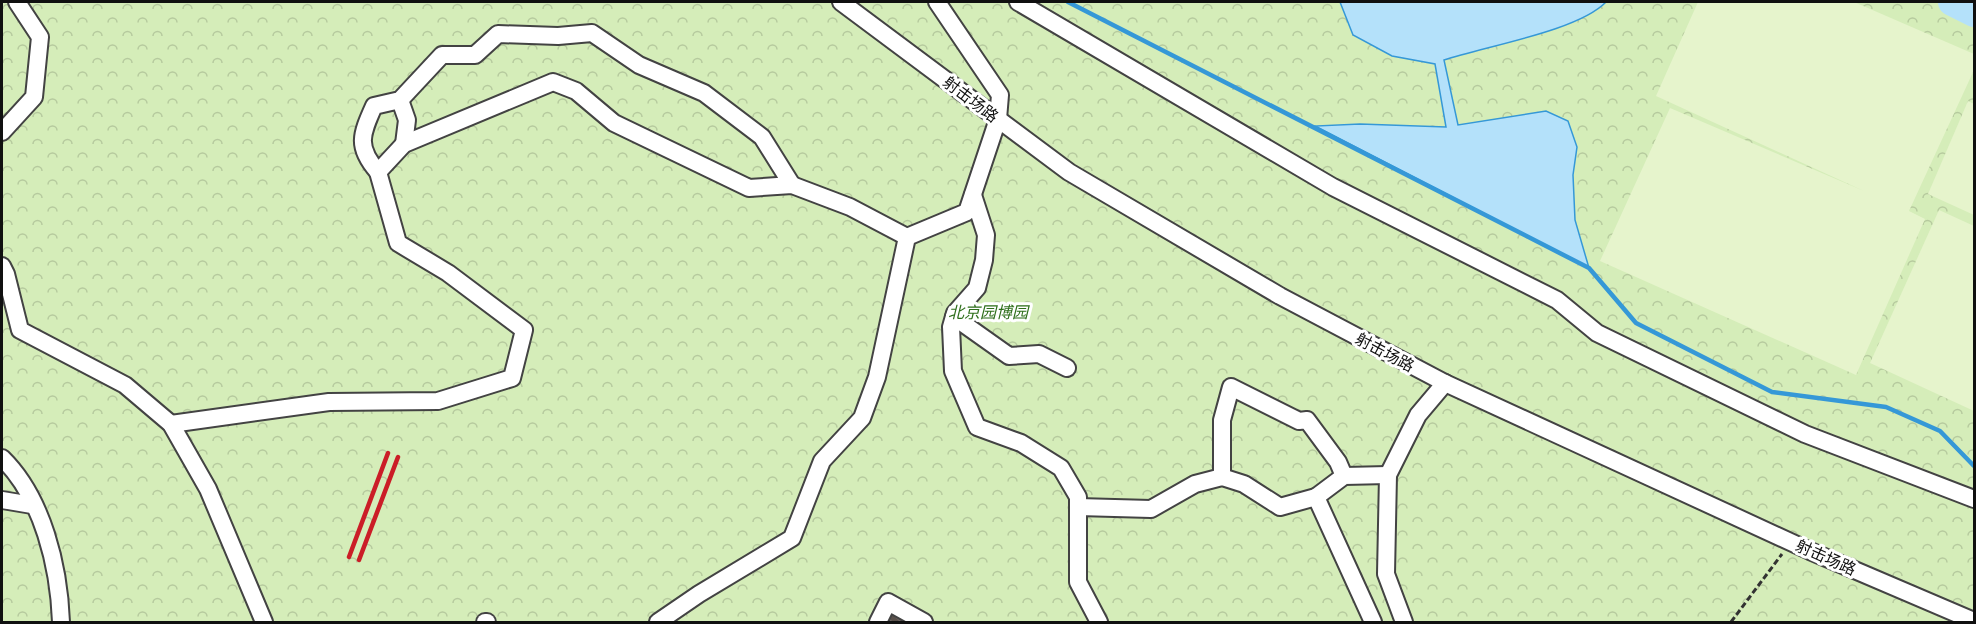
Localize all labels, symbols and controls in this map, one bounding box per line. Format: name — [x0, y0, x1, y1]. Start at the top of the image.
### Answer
street label: 射击场路 — [939, 71, 1003, 127]
park label: 北京园博园 — [948, 301, 1030, 323]
street label: 射击场路 — [1352, 327, 1418, 377]
street label: 射击场路 — [1792, 534, 1860, 580]

